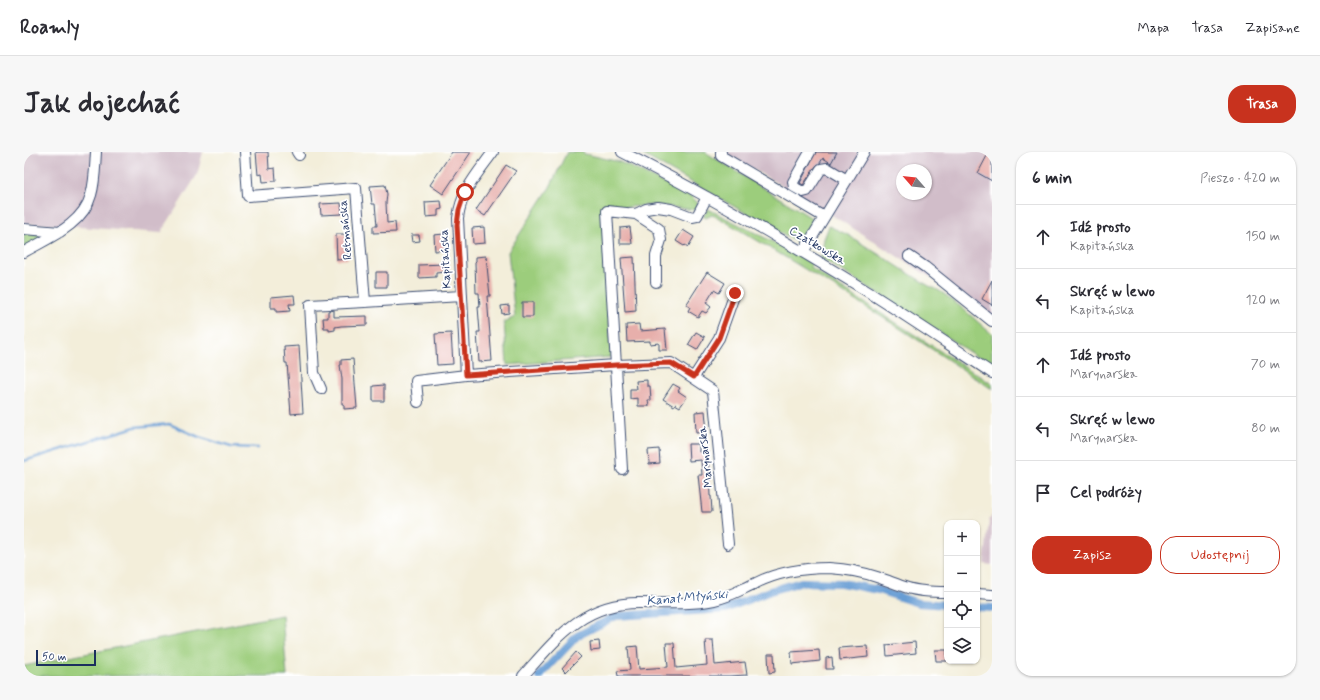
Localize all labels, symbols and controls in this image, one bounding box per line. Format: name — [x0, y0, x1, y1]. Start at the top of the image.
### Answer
text: Roamly — [20, 15, 79, 40]
text: Mapa — [1138, 19, 1169, 37]
text: Trasa — [1191, 19, 1223, 37]
text: Zapisane — [1245, 19, 1300, 37]
button: Trasa — [1228, 85, 1296, 123]
text: Jak dojechać — [24, 86, 180, 123]
north arrow — [896, 164, 932, 200]
text: 6 min — [1032, 167, 1072, 189]
text: Pieszo · 420 m — [1200, 170, 1280, 187]
route start — [456, 183, 474, 201]
street label: Retmańska — [335, 199, 357, 261]
text: Idź prosto — [1070, 218, 1131, 238]
street label: Czatkowska — [786, 223, 849, 269]
icon: ahead — [1032, 226, 1054, 248]
text: 150 m — [1246, 228, 1280, 245]
street label: Kapitańska — [436, 229, 456, 289]
text: Kapitańska — [1070, 238, 1135, 255]
text: Skręć w lewo — [1070, 282, 1155, 302]
route end — [726, 284, 744, 302]
icon: left — [1032, 290, 1054, 312]
text: 120 m — [1246, 292, 1280, 309]
text: Kapitańska — [1070, 302, 1135, 319]
text: Idź prosto — [1070, 346, 1131, 366]
icon: ahead — [1032, 354, 1054, 376]
text: 70 m — [1251, 356, 1280, 373]
text: Marynarska — [1070, 366, 1137, 383]
text: Skręć w lewo — [1070, 410, 1155, 430]
icon: left — [1032, 418, 1054, 440]
text: 80 m — [1251, 420, 1280, 437]
street label: Marynarska — [695, 425, 717, 489]
text: Marynarska — [1070, 430, 1137, 447]
icon: arrive — [1032, 482, 1054, 504]
text: Cel podróży — [1070, 483, 1142, 503]
map controls — [944, 520, 980, 664]
button: + — [944, 520, 980, 556]
button: Zapisz — [1032, 536, 1152, 574]
button: Udostępnij — [1160, 536, 1280, 574]
button: − — [944, 556, 980, 592]
water label: Kanał Młyński — [646, 586, 729, 610]
button: locate — [944, 592, 980, 628]
button: layers — [944, 628, 980, 664]
scale bar — [36, 648, 96, 667]
text: 50 m — [42, 650, 67, 664]

